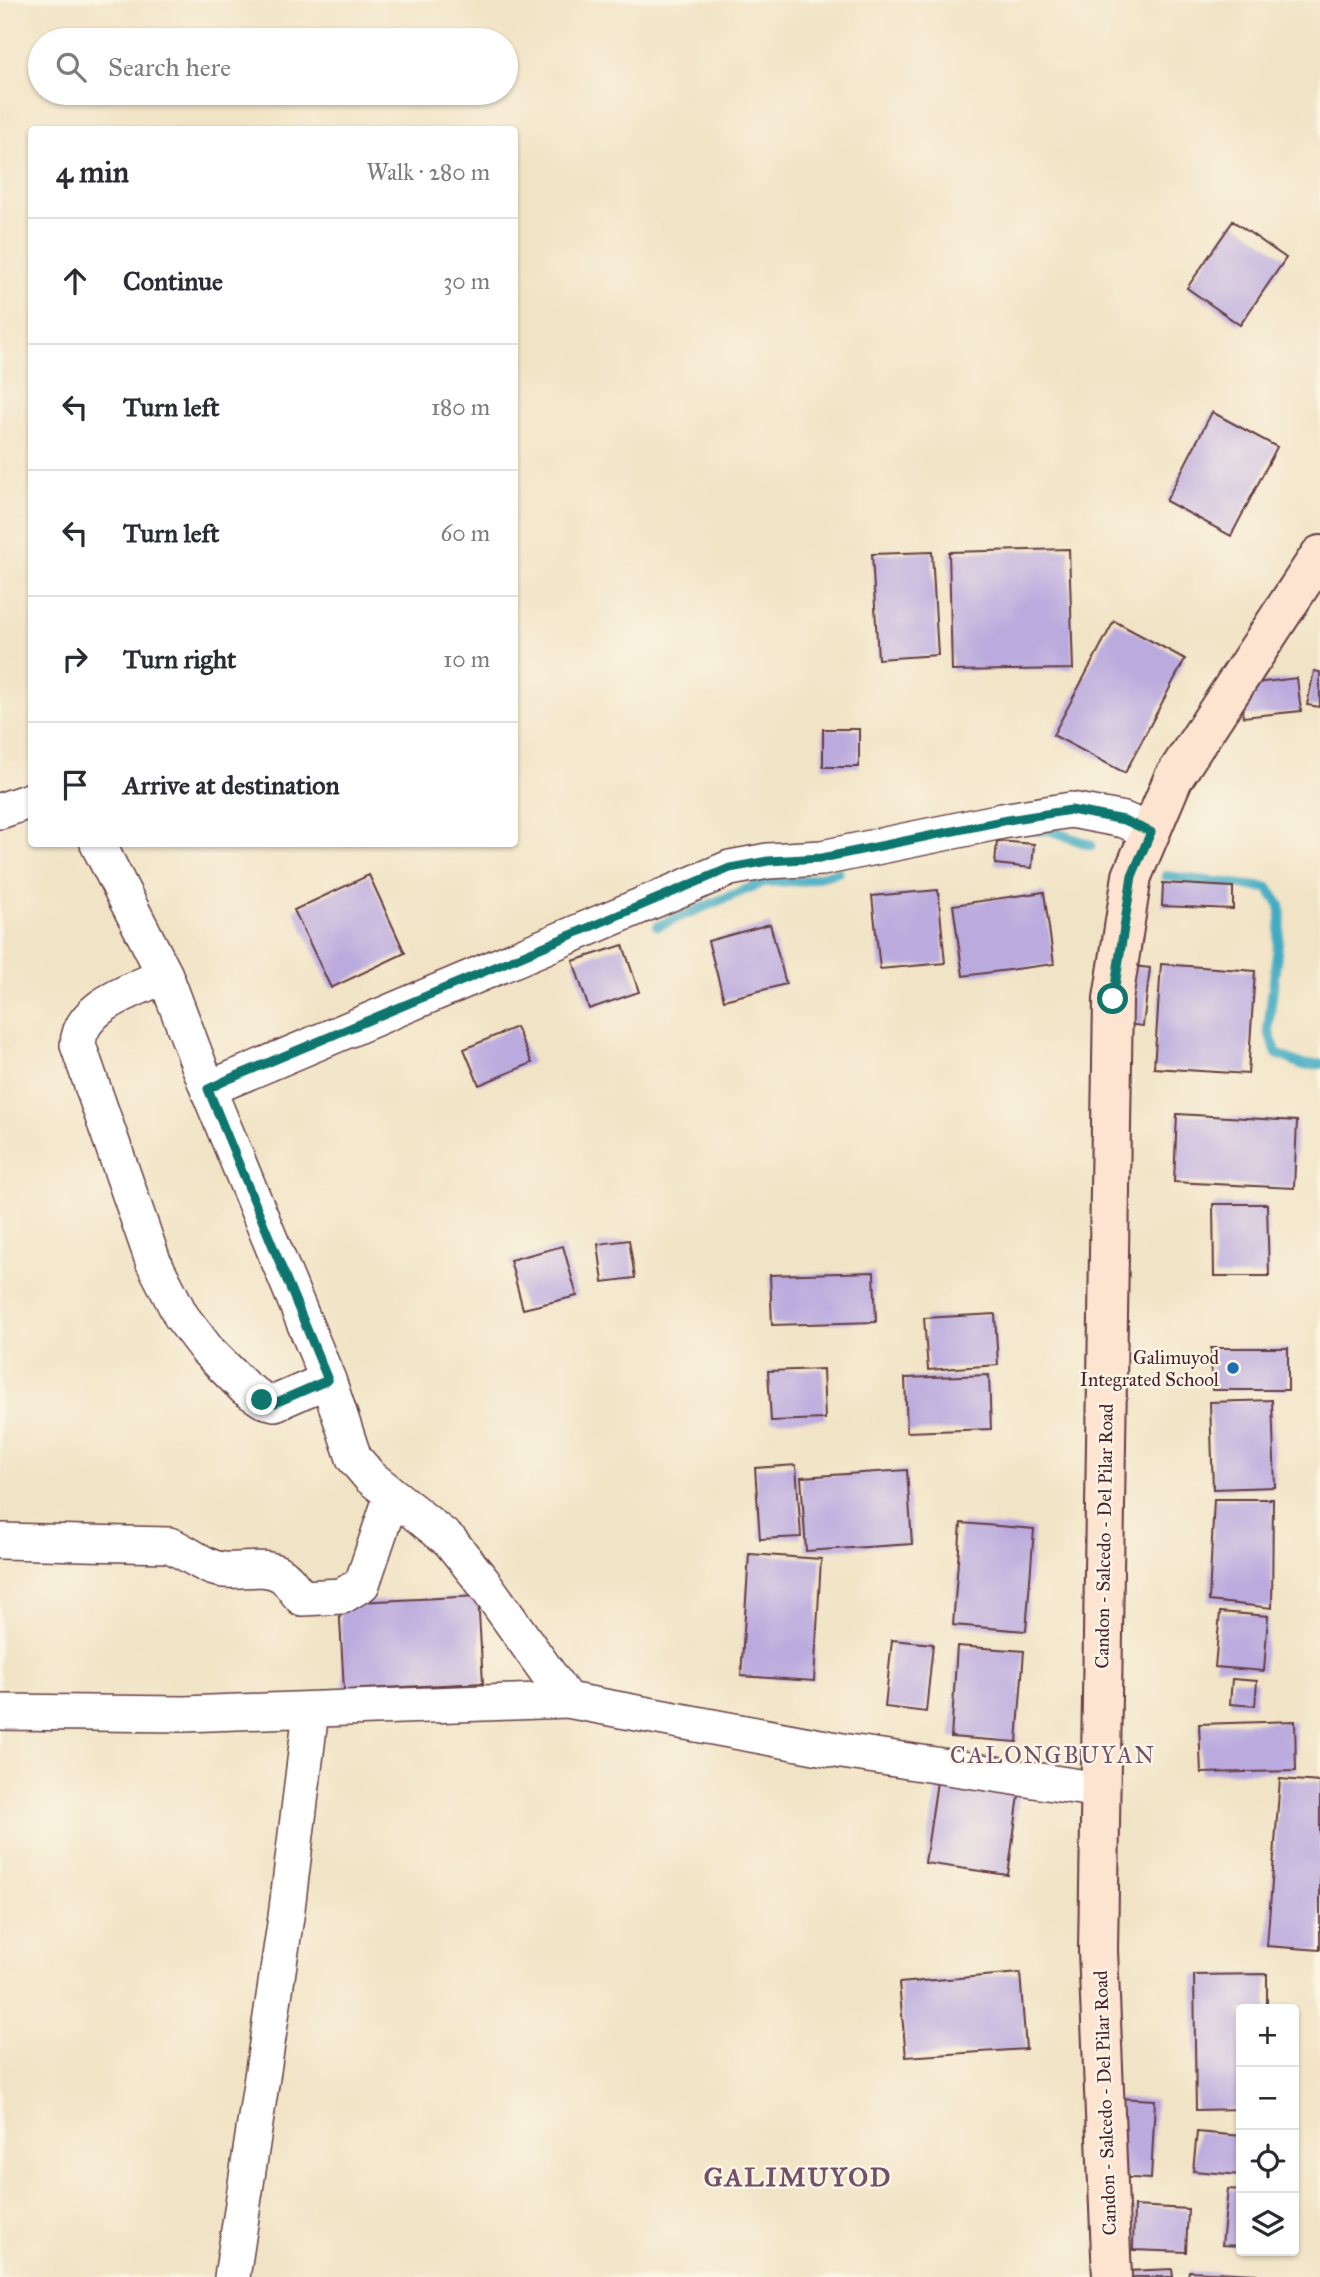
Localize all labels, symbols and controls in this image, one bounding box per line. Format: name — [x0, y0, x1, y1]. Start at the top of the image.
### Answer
search box — [28, 28, 518, 105]
icon: search — [52, 48, 90, 86]
text: Search here — [108, 51, 231, 83]
text: 4 min — [56, 154, 129, 190]
text: Walk · 280 m — [366, 158, 490, 186]
icon: ahead — [56, 262, 94, 300]
text: Continue — [123, 265, 223, 297]
text: 30 m — [443, 267, 490, 295]
icon: left — [56, 388, 94, 426]
text: Turn left — [123, 391, 219, 423]
text: 180 m — [431, 393, 490, 421]
icon: left — [56, 514, 94, 552]
text: Turn left — [123, 517, 219, 549]
text: 60 m — [441, 519, 490, 547]
icon: right — [56, 640, 94, 678]
text: Turn right — [123, 643, 236, 675]
text: 10 m — [443, 645, 490, 673]
icon: arrive — [56, 766, 94, 804]
text: Arrive at destination — [123, 769, 340, 801]
route start — [1097, 983, 1128, 1014]
place label: Galimuyod Integrated School — [1080, 1346, 1220, 1392]
marker: Galimuyod Integrated School — [1225, 1360, 1241, 1376]
route end — [246, 1384, 277, 1415]
street label: Candon - Salcedo - Del Pilar Road — [1090, 1403, 1118, 1669]
district label: CALONGBUYAN — [950, 1741, 1156, 1769]
street label: Candon - Salcedo - Del Pilar Road — [1089, 1970, 1121, 2236]
map controls — [1236, 2004, 1299, 2256]
button: + — [1236, 2004, 1299, 2067]
button: − — [1236, 2067, 1299, 2130]
button: locate — [1236, 2130, 1299, 2193]
district label: GALIMUYOD — [704, 2161, 892, 2193]
button: layers — [1236, 2193, 1299, 2256]

